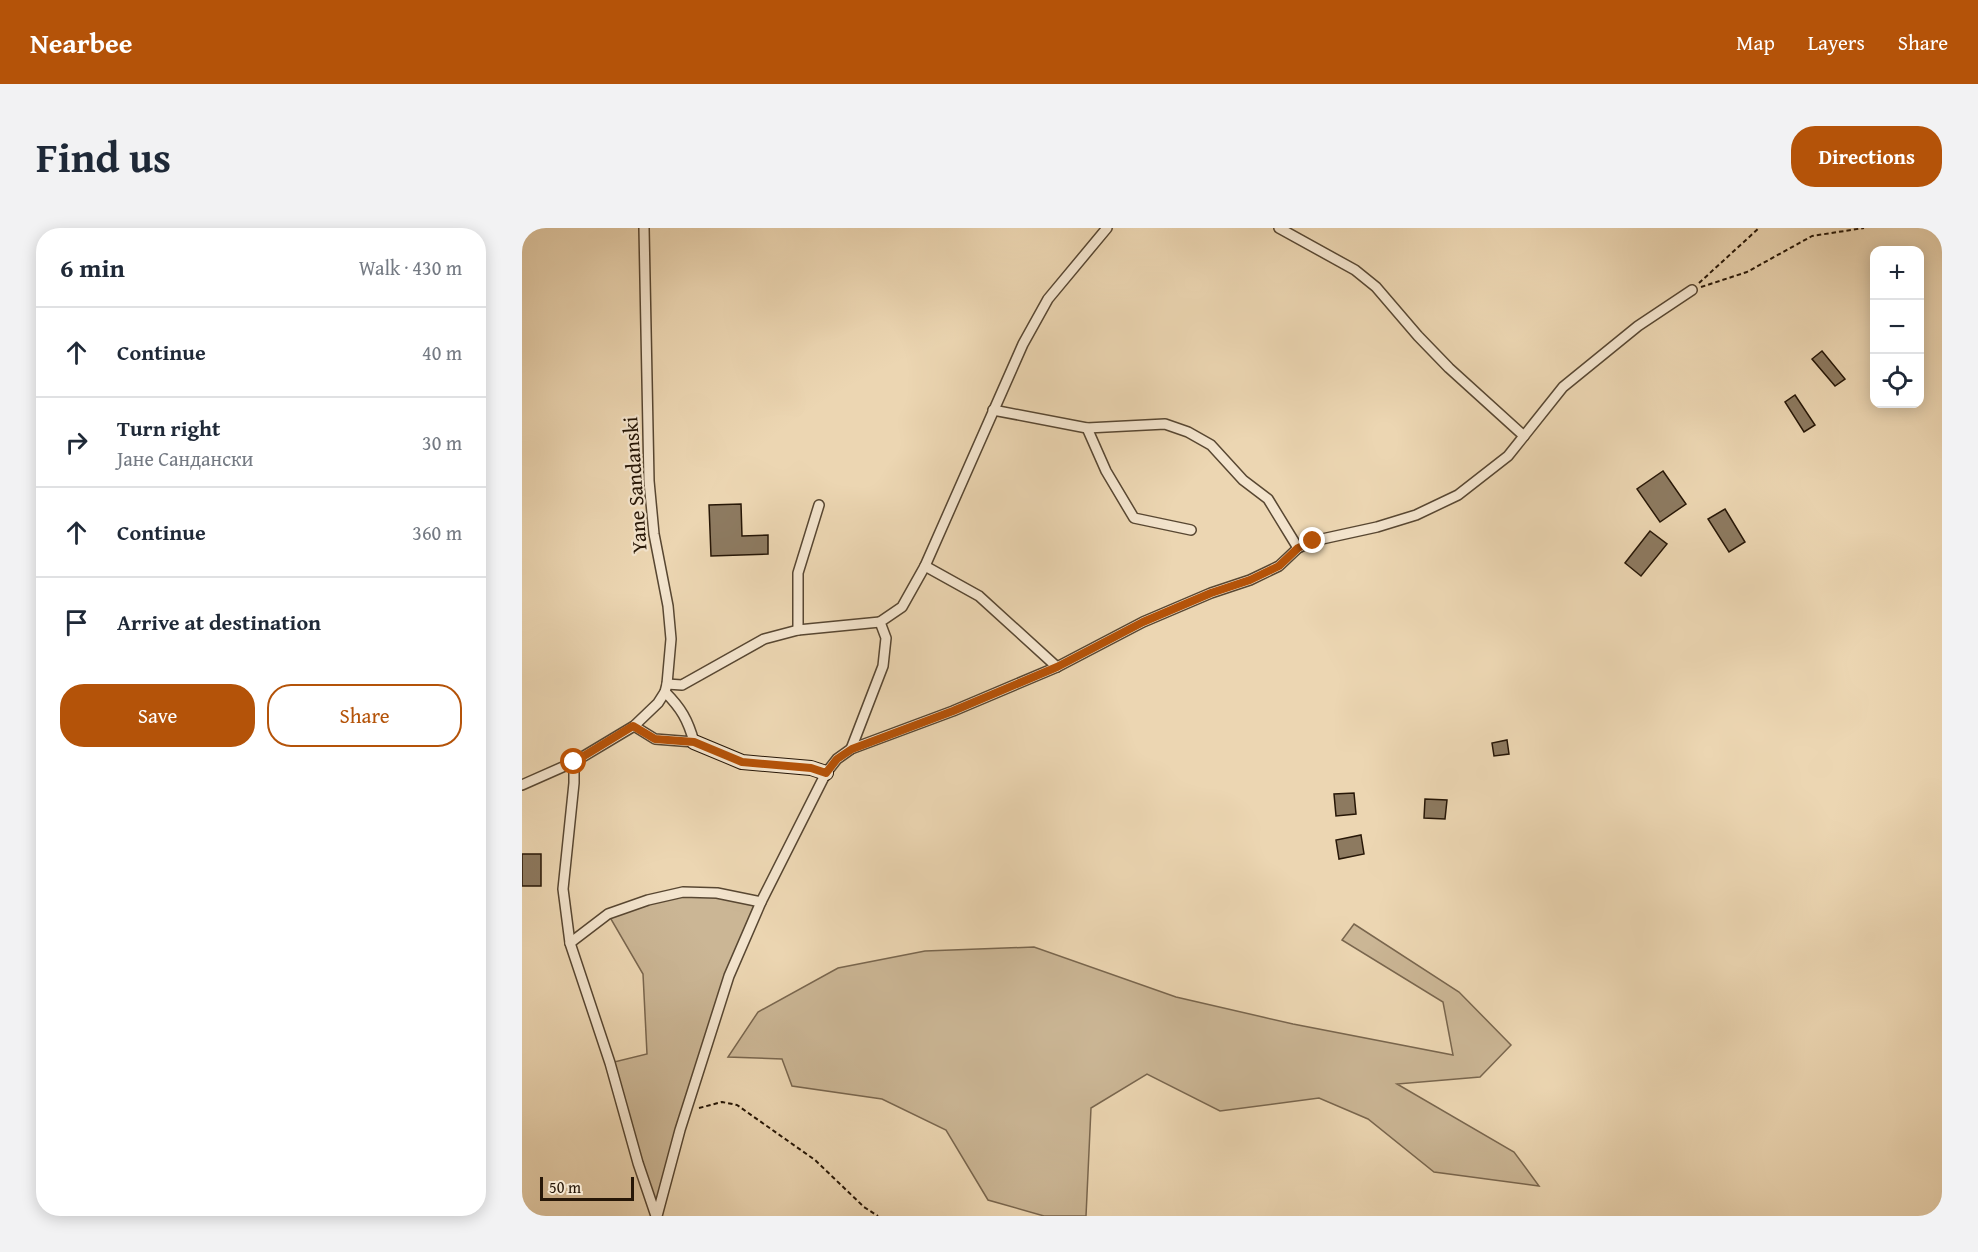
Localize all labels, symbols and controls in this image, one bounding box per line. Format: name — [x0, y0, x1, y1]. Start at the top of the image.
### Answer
text: Nearbee — [30, 22, 133, 63]
text: Map — [1736, 27, 1775, 58]
text: Layers — [1808, 27, 1865, 58]
text: Share — [1898, 27, 1948, 58]
text: Find us — [36, 126, 171, 187]
button: Directions — [1791, 126, 1942, 187]
map controls — [1870, 246, 1924, 408]
button: + — [1870, 246, 1924, 300]
text: 6 min — [60, 248, 125, 287]
text: Walk · 430 m — [359, 253, 462, 282]
button: − — [1870, 300, 1924, 354]
icon: ahead — [60, 336, 93, 369]
text: Continue — [117, 336, 206, 368]
text: 40 m — [422, 338, 462, 367]
button: locate — [1870, 354, 1924, 408]
text: Turn right — [117, 412, 220, 444]
street label: Yane Sandanski — [614, 415, 655, 555]
icon: right — [60, 426, 93, 459]
text: 30 m — [422, 428, 462, 457]
text: Јане Сандански — [117, 444, 253, 473]
icon: ahead — [60, 516, 93, 549]
text: Continue — [117, 516, 206, 548]
text: 360 m — [412, 518, 462, 547]
route end — [1299, 527, 1325, 553]
icon: arrive — [60, 606, 93, 639]
text: Arrive at destination — [117, 606, 321, 638]
button: Save — [60, 684, 255, 747]
button: Share — [267, 684, 462, 747]
route start — [560, 748, 586, 774]
scale bar — [540, 1174, 634, 1202]
text: 50 m — [549, 1175, 581, 1199]

